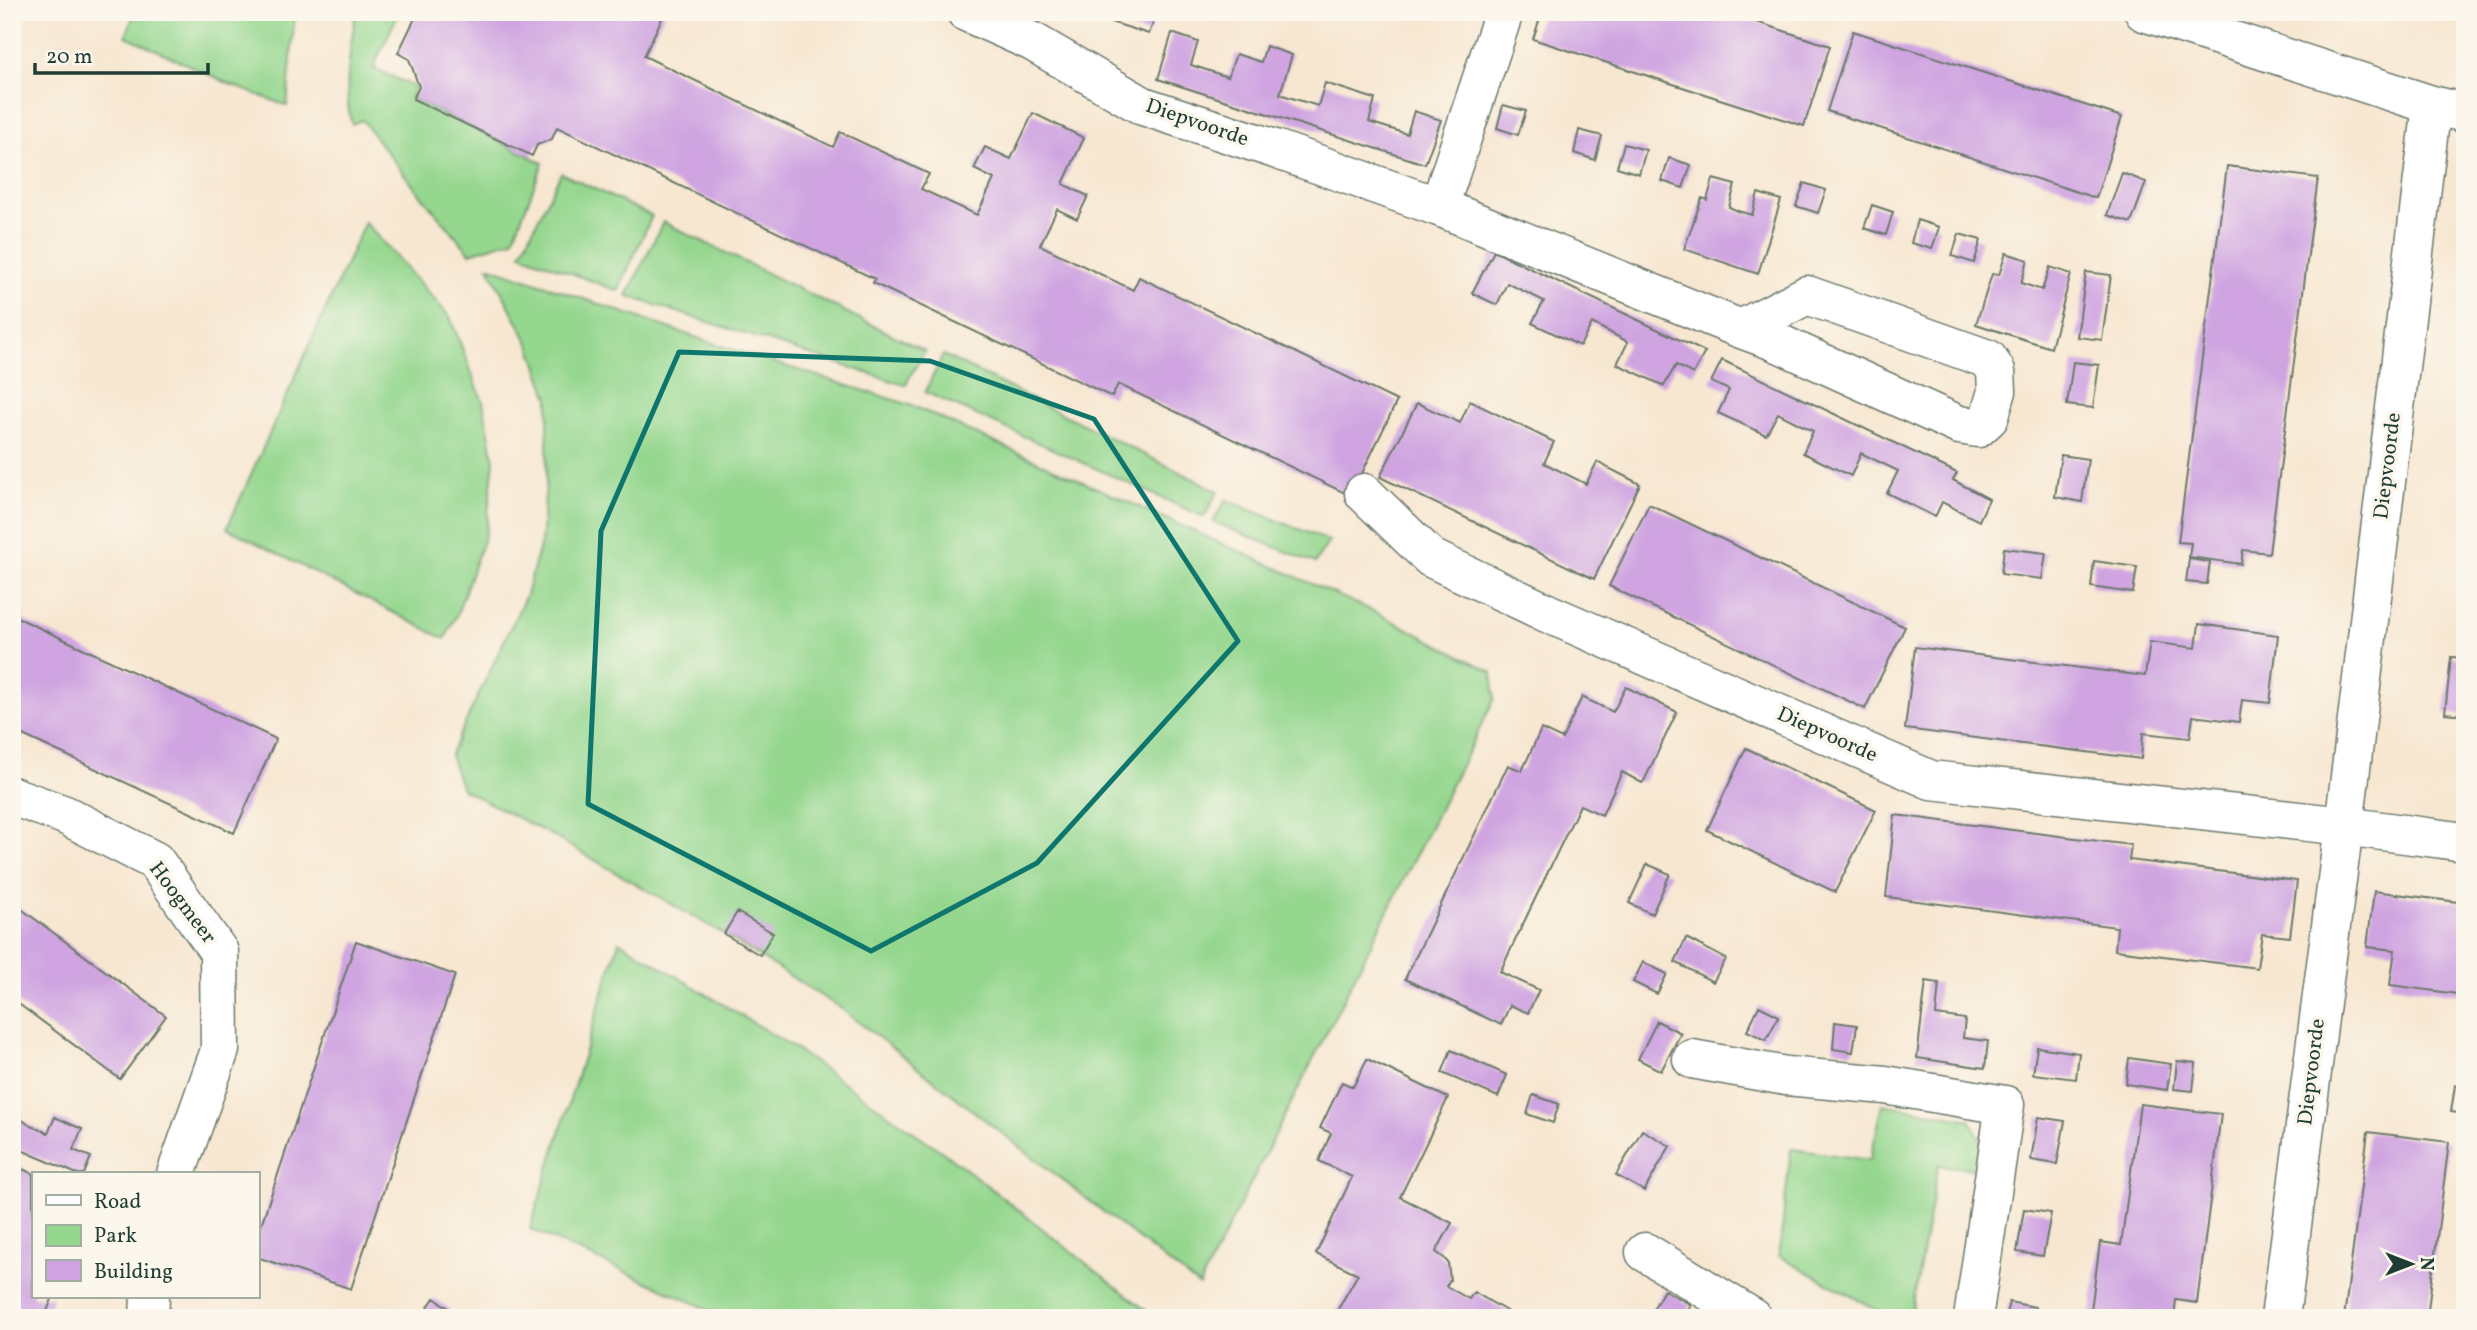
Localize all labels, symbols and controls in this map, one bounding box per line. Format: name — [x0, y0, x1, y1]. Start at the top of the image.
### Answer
scale bar — [35, 32, 208, 76]
text: 20 m — [46, 43, 92, 72]
street label: Diepvoorde — [1142, 92, 1252, 154]
street label: Diepvoorde — [2367, 411, 2409, 521]
street label: Diepvoorde — [1772, 700, 1882, 770]
street label: Hoogmeer — [141, 856, 223, 950]
street label: Diepvoorde — [2291, 1017, 2333, 1127]
legend — [32, 1172, 259, 1298]
text: Road — [94, 1188, 141, 1217]
text: Park — [94, 1222, 137, 1251]
north arrow — [2376, 1228, 2446, 1298]
text: N — [2413, 1257, 2439, 1271]
text: Building — [94, 1258, 173, 1287]

